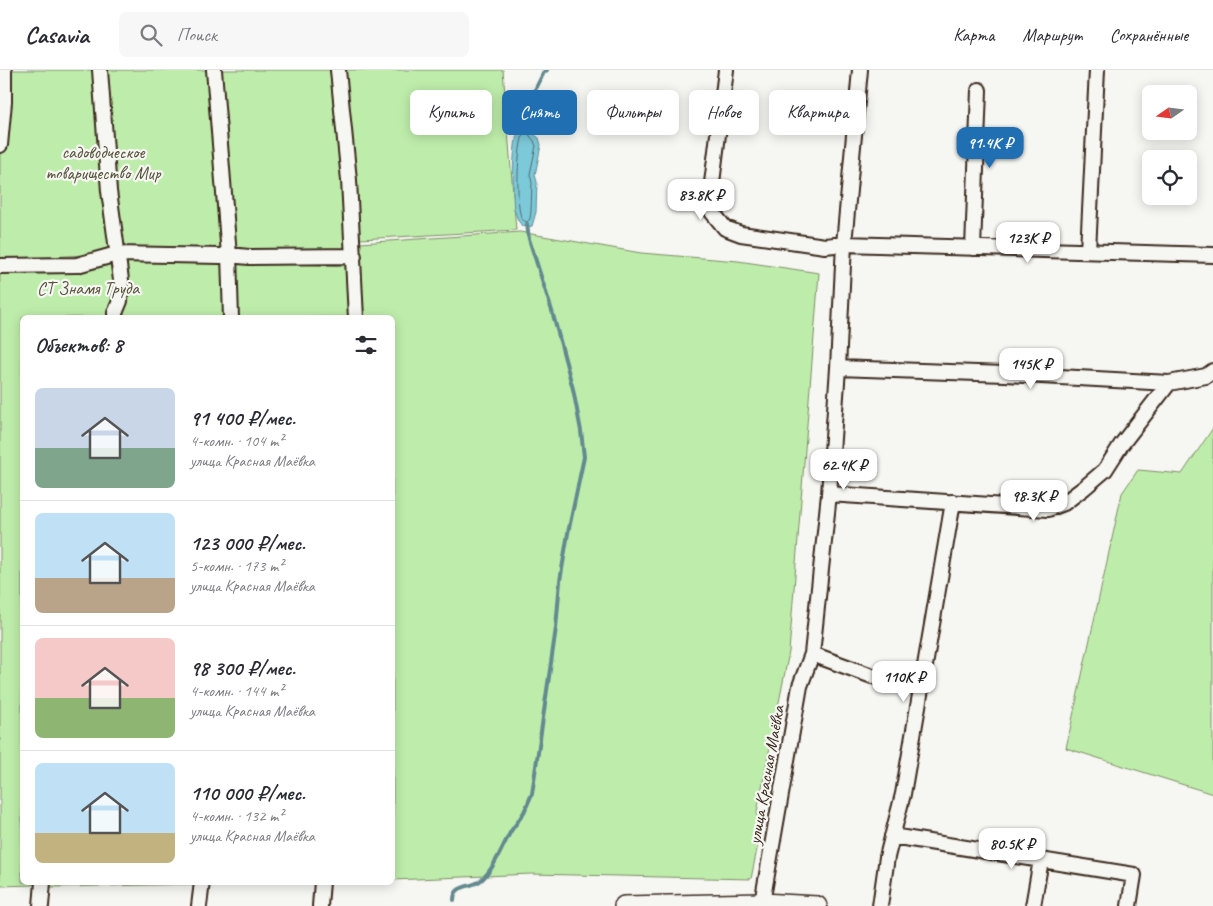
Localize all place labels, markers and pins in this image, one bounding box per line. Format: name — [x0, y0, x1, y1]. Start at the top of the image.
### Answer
pin: 91.4K ₽ — [944, 126, 1036, 169]
pin: 83.8K ₽ — [655, 178, 747, 221]
pin: 123K ₽ — [987, 222, 1069, 264]
pin: 145K ₽ — [990, 348, 1072, 390]
pin: 62.4K ₽ — [798, 448, 890, 491]
pin: 98.3K ₽ — [988, 480, 1080, 522]
pin: 110K ₽ — [863, 660, 945, 703]
pin: 80.5K ₽ — [966, 828, 1058, 870]

